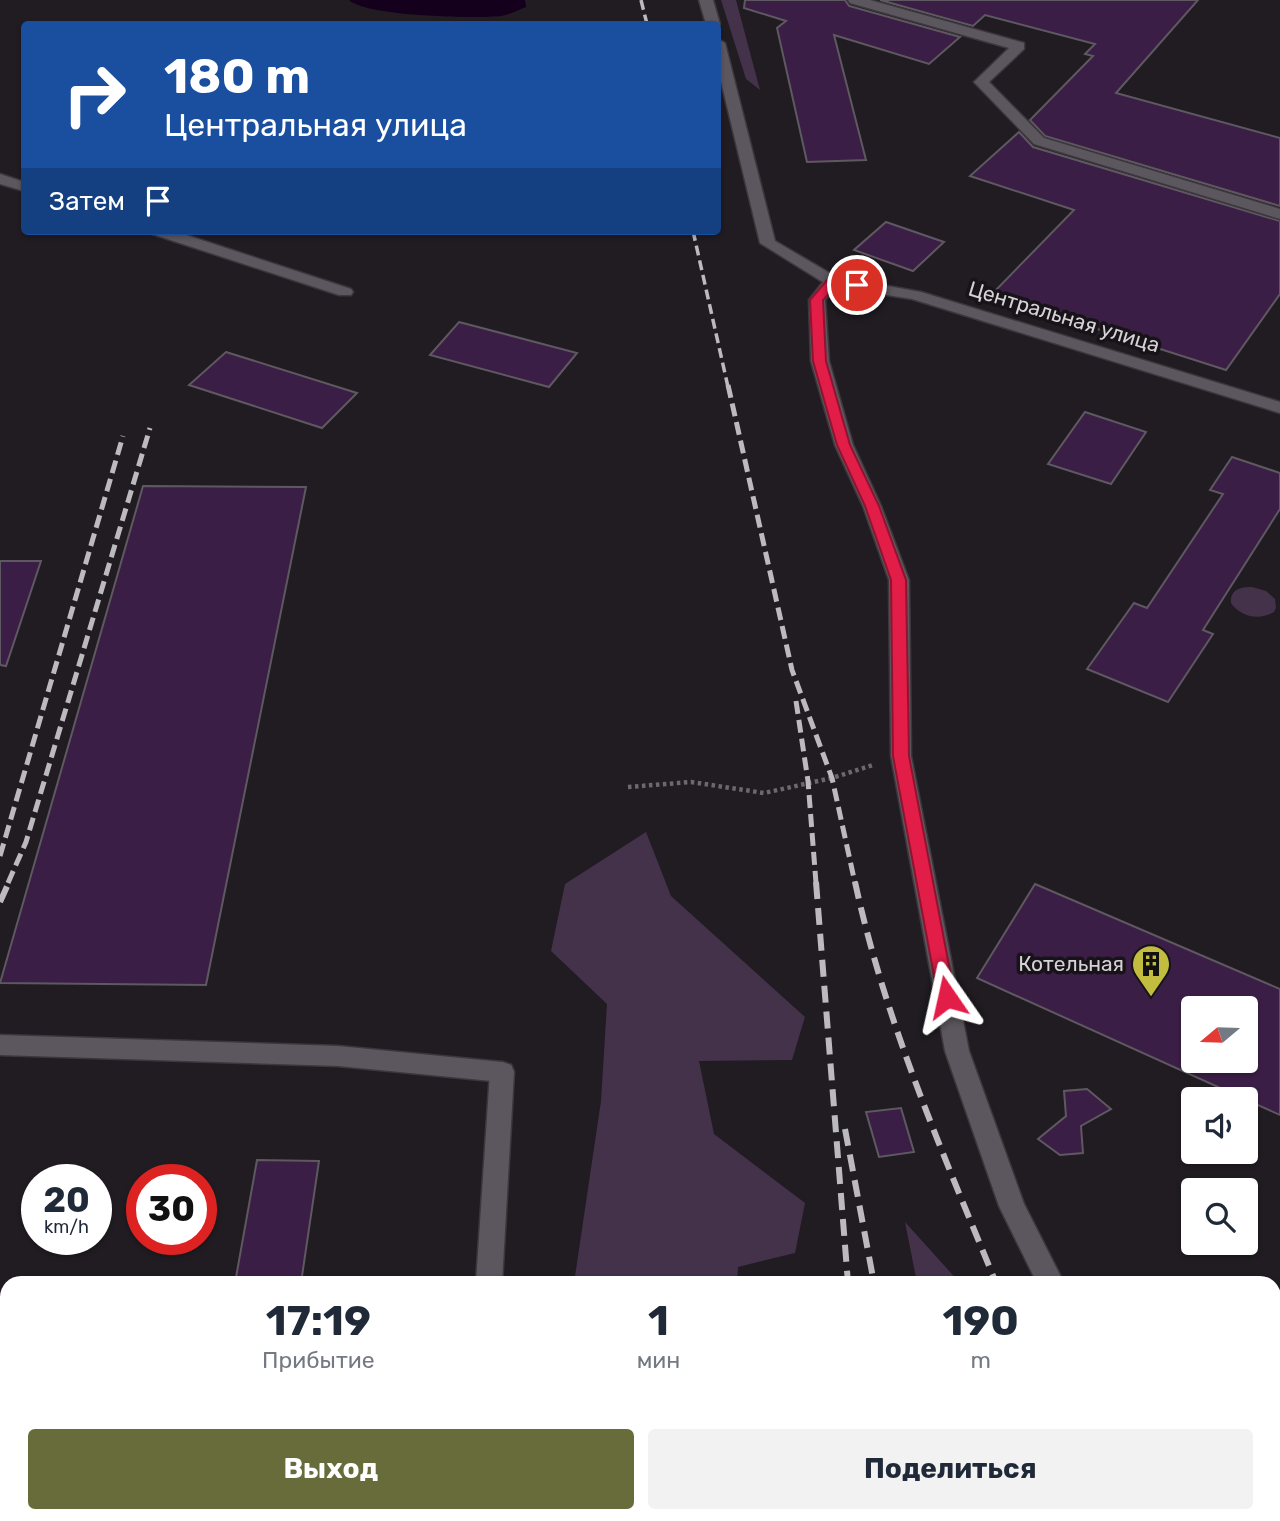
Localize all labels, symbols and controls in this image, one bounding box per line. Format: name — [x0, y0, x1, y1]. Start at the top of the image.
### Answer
text: 180 m — [164, 47, 310, 105]
icon: right — [49, 49, 140, 140]
text: Центральная улица — [164, 106, 467, 144]
icon: arrive — [139, 182, 177, 220]
text: Затем — [49, 186, 125, 217]
pin — [827, 255, 887, 315]
icon: arrive — [838, 266, 876, 304]
street label: Центральная улица — [965, 276, 1163, 358]
building icon: Котельная — [1130, 943, 1172, 998]
place label: Котельная — [1018, 951, 1124, 976]
position arrow — [910, 960, 984, 1034]
north arrow — [1181, 996, 1258, 1073]
map controls — [1181, 996, 1258, 1255]
button: sound — [1181, 1087, 1258, 1164]
speed limit sign: 30 — [126, 1164, 217, 1255]
button: search — [1181, 1178, 1258, 1255]
text: 20 — [43, 1179, 90, 1221]
text: km/h — [44, 1216, 89, 1238]
text: 17:19 — [266, 1296, 371, 1346]
text: 1 — [648, 1296, 669, 1346]
text: 190 — [942, 1296, 1019, 1346]
text: Прибытие — [262, 1346, 375, 1374]
text: мин — [637, 1346, 680, 1374]
text: m — [970, 1346, 991, 1374]
button: Выход — [28, 1429, 634, 1509]
button: Поделиться — [648, 1429, 1253, 1509]

